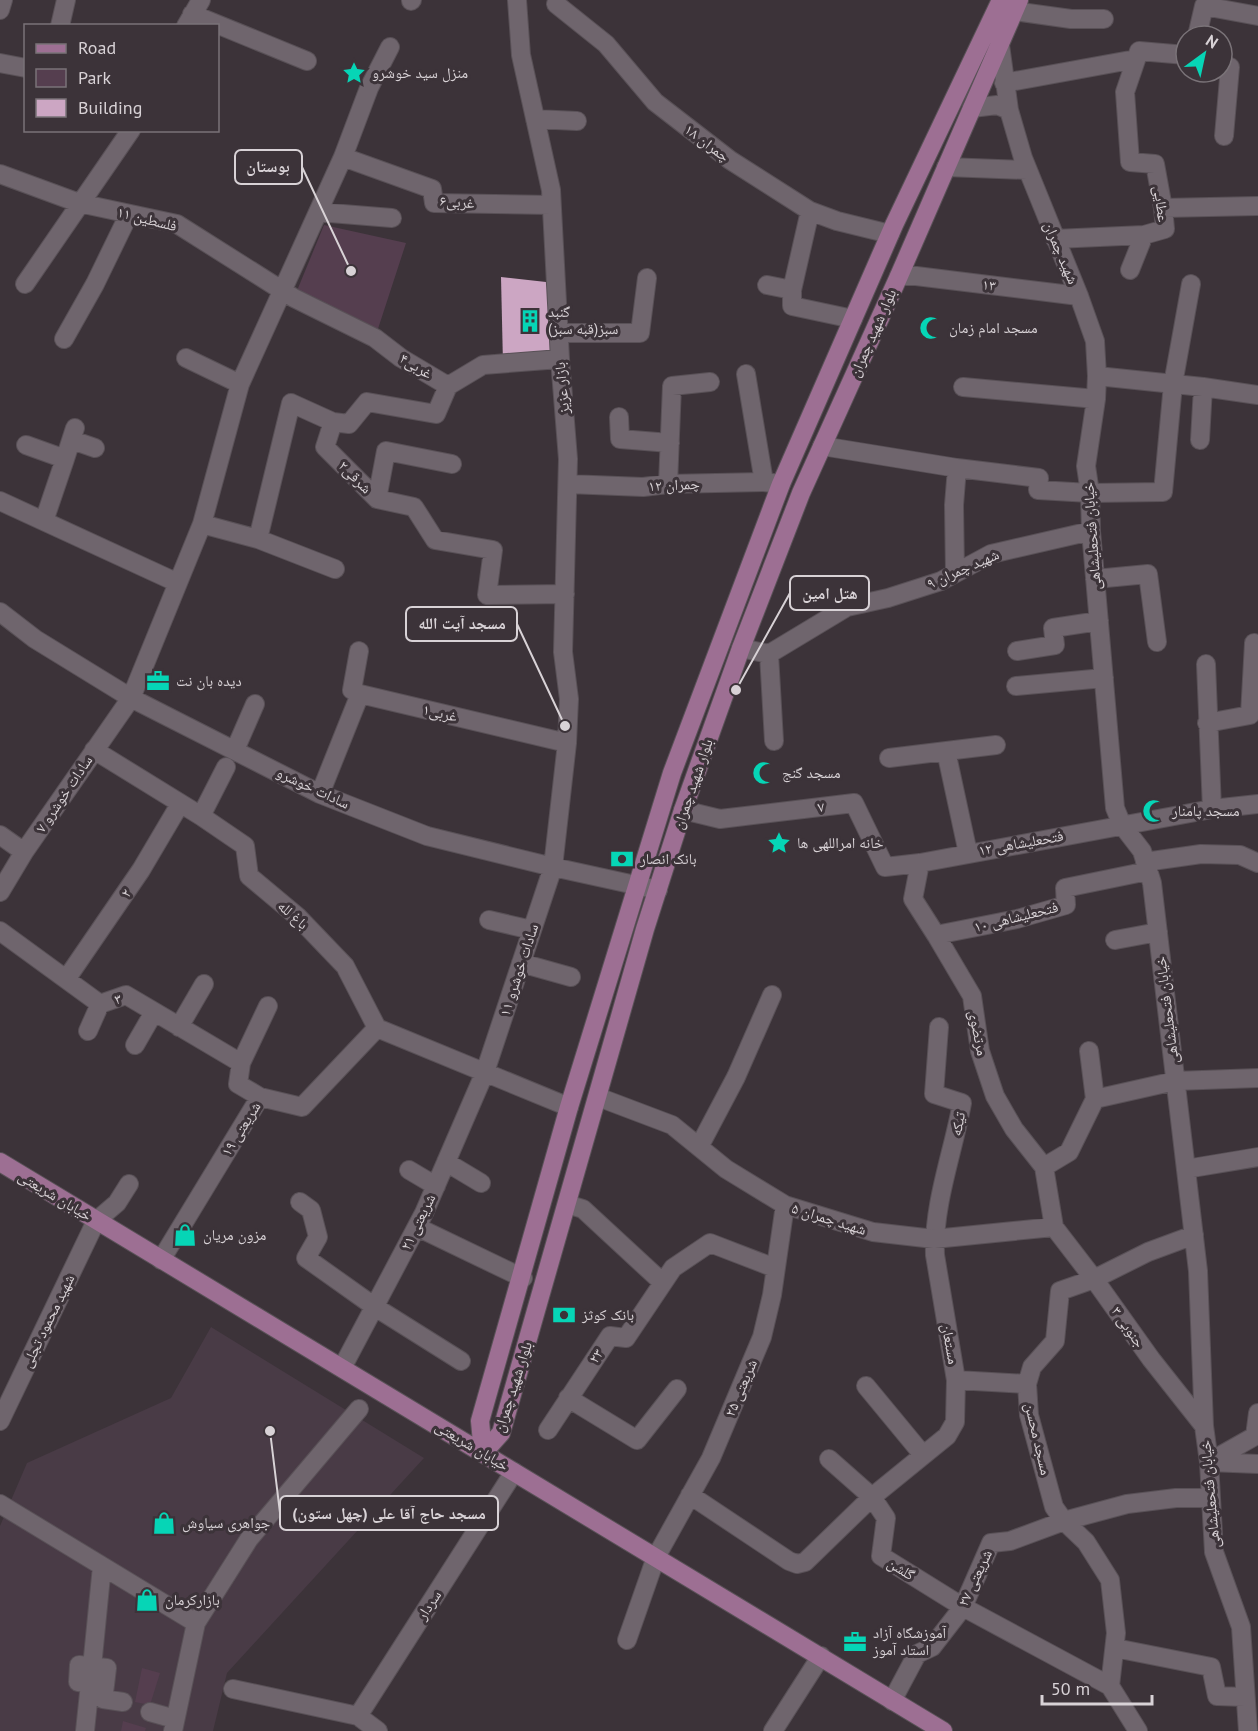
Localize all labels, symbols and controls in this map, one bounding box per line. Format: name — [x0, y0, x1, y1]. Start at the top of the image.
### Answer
legend — [24, 24, 219, 132]
north arrow — [1174, 24, 1234, 84]
text: N — [1202, 30, 1222, 53]
text: Road — [78, 36, 116, 59]
place icon: منزل سید خوشرو — [341, 60, 367, 86]
place label: منزل سید خوشرو — [372, 63, 468, 83]
text: Park — [78, 66, 111, 89]
text: Building — [78, 96, 142, 119]
street label: چمران ۱۸ — [680, 119, 734, 167]
callout: بوستان — [235, 150, 302, 184]
text: بوستان — [246, 156, 290, 176]
street label: عطایی — [1149, 185, 1173, 224]
street label: غربی۶ — [439, 191, 475, 213]
street label: فلسطین ۱۱ — [115, 202, 179, 236]
street label: شهید چمران — [1039, 219, 1083, 288]
street label: ۱۳ — [981, 274, 997, 295]
street label: بلوار شهید چمران — [845, 286, 901, 380]
place label: گنبد سبز(قبه سبز) — [548, 302, 619, 338]
building icon: گنبد سبز(قبه سبز) — [517, 308, 543, 334]
mosque icon: مسجد امام زمان — [918, 315, 944, 341]
place label: مسجد امام زمان — [949, 318, 1038, 338]
street label: غربی۴ — [396, 348, 436, 384]
street label: بازار عزیز — [550, 361, 573, 416]
street label: شرقی۲ — [334, 456, 376, 498]
street label: چمران ۱۲ — [648, 474, 701, 496]
street label: خیابان فتحعلیشاهی — [1078, 481, 1106, 591]
street label: شهید چمران ۹ — [924, 544, 1002, 594]
callout: هتل امین — [790, 576, 869, 610]
text: هتل امین — [802, 583, 858, 603]
callout: مسجد آیت الله — [406, 607, 517, 641]
text: مسجد آیت الله — [418, 613, 506, 633]
office icon: دیده بان نت — [145, 668, 171, 694]
place label: دیده بان نت — [176, 671, 242, 691]
street label: غربی۱ — [421, 699, 460, 727]
street label: بلوار شهید چمران — [668, 736, 718, 832]
street label: سادات خوشرو ۷ — [31, 751, 97, 836]
mosque icon: مسجد گنج — [751, 760, 777, 786]
street label: سادات خوشرو — [274, 762, 353, 813]
place label: مسجد گنج — [782, 763, 841, 783]
street label: ۷ — [816, 797, 826, 816]
mosque icon: مسجد پامنار — [1141, 798, 1167, 824]
place label: مسجد پامنار — [1171, 801, 1240, 820]
street label: فتحعلیشاهی ۱۲ — [977, 826, 1065, 860]
place icon: خانه امراللهی ها — [766, 830, 792, 856]
place label: خانه امراللهی ها — [797, 833, 884, 853]
bank icon: بانک انصار — [609, 846, 635, 872]
place label: بانک انصار — [639, 849, 697, 868]
street label: ۲ — [116, 884, 135, 901]
street label: باغ لله — [273, 896, 313, 934]
street label: فتحعلیشاهی ۱۰ — [972, 897, 1060, 937]
street label: سادات خوشرو ۱۱ — [495, 921, 542, 1018]
street label: خیابان فتحعلیشاهی — [1150, 955, 1184, 1065]
street label: ۳ — [112, 988, 124, 1009]
street label: مرتضوی — [964, 1009, 992, 1058]
street label: شریعتی ۱۹ — [216, 1098, 266, 1160]
street label: تیکه — [946, 1110, 969, 1138]
street label: خیابان شریعتی — [15, 1166, 96, 1226]
street label: شریعتی ۲۱ — [396, 1190, 440, 1254]
street label: شهید چمران ۵ — [789, 1198, 869, 1240]
shop icon: مزون مریان — [172, 1222, 198, 1248]
place label: مزون مریان — [203, 1225, 267, 1245]
street label: شهید محمود تجلی — [17, 1271, 79, 1371]
bank icon: بانک کوثز — [551, 1302, 577, 1328]
street label: ۳ جنوبی — [1107, 1302, 1150, 1352]
place label: بانک کوثز — [581, 1305, 634, 1324]
street label: مستعان — [937, 1322, 963, 1366]
street label: بلوار شهید چمران — [489, 1339, 537, 1435]
street label: ۲۳ — [584, 1345, 607, 1367]
street label: شریعتی ۲۵ — [720, 1356, 762, 1420]
street label: مسجد محسن — [1020, 1401, 1056, 1477]
street label: خیابان شریعتی — [432, 1416, 513, 1476]
street label: خیابان فتحعلیشاهی — [1195, 1439, 1225, 1549]
callout: مسجد حاج آقا علی (چهل ستون) — [280, 1496, 498, 1530]
text: مسجد حاج آقا علی (چهل ستون) — [292, 1503, 486, 1524]
shop icon: جواهری سیاوش — [151, 1510, 177, 1536]
place label: جواهری سیاوش — [182, 1513, 271, 1533]
street label: شریعتی ۲۷ — [953, 1546, 997, 1610]
street label: گلشن — [884, 1553, 919, 1585]
street label: سردار — [411, 1586, 445, 1624]
shop icon: بازارکرمان — [134, 1587, 160, 1613]
place label: بازارکرمان — [165, 1590, 220, 1610]
place label: آموزشگاه آزاد استاد آموز — [872, 1623, 947, 1659]
office icon: آموزشگاه آزاد استاد آموز — [842, 1629, 868, 1655]
scale bar — [1042, 1668, 1152, 1706]
text: 50 m — [1051, 1677, 1090, 1700]

